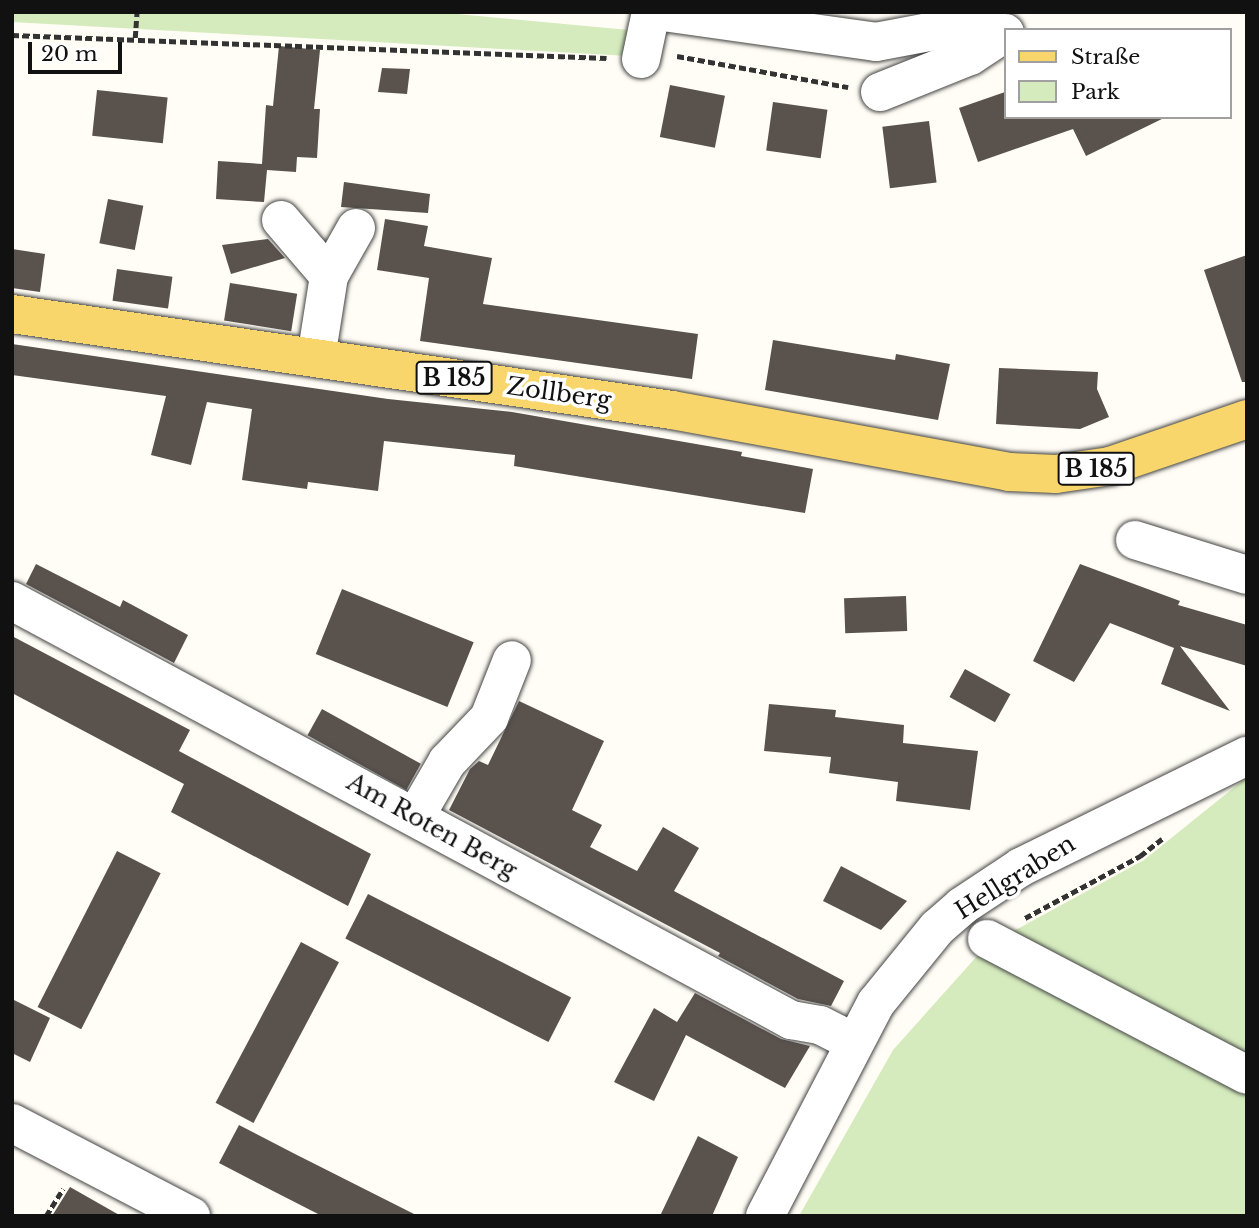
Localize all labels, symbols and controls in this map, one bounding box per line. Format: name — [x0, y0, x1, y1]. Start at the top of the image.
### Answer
scale bar — [32, 28, 126, 72]
legend — [1004, 28, 1231, 119]
text: 20 m — [41, 41, 98, 67]
text: Straße — [1071, 44, 1140, 70]
text: Park — [1071, 79, 1120, 105]
road number: B 185 — [416, 358, 492, 398]
street label: Zollberg — [505, 371, 613, 415]
road number: B 185 — [1058, 449, 1134, 489]
street label: Am Roten Berg — [342, 767, 522, 885]
street label: Hellgraben — [950, 829, 1080, 925]

